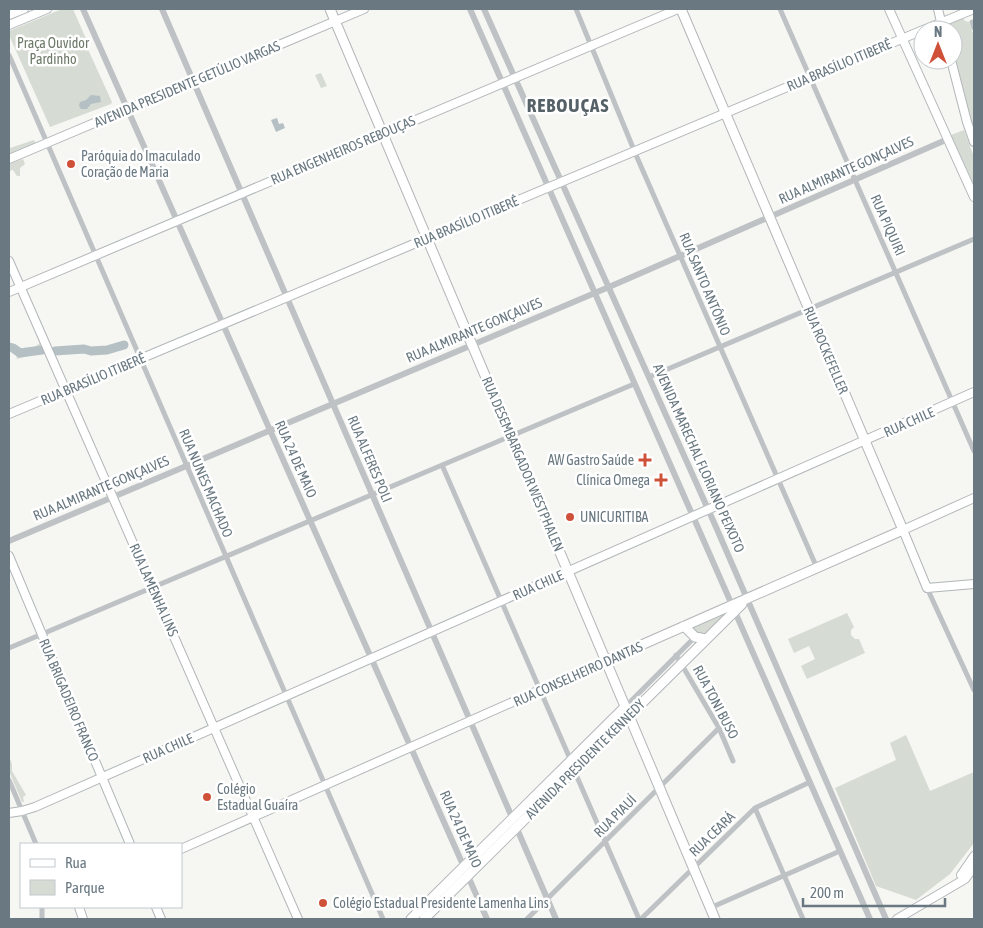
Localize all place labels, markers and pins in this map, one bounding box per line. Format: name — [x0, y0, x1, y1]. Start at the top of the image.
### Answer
place label: Paróquia do Imaculado Coração de Maria — [81, 148, 201, 180]
marker: Paróquia do Imaculado Coração de Maria — [65, 158, 77, 170]
place label: AW Gastro Saúde — [548, 452, 634, 468]
marker: AW Gastro Saúde — [638, 453, 652, 467]
place label: Clínica Omega — [576, 472, 650, 488]
marker: Clínica Omega — [654, 473, 668, 487]
place label: UNICURITIBA — [580, 509, 649, 525]
marker: UNICURITIBA — [564, 511, 576, 523]
place label: Colégio Estadual Guaíra — [217, 781, 298, 813]
marker: Colégio Estadual Guaíra — [201, 791, 213, 803]
place label: Colégio Estadual Presidente Lamenha Lins — [333, 895, 549, 911]
marker: Colégio Estadual Presidente Lamenha Lins — [317, 897, 329, 909]

